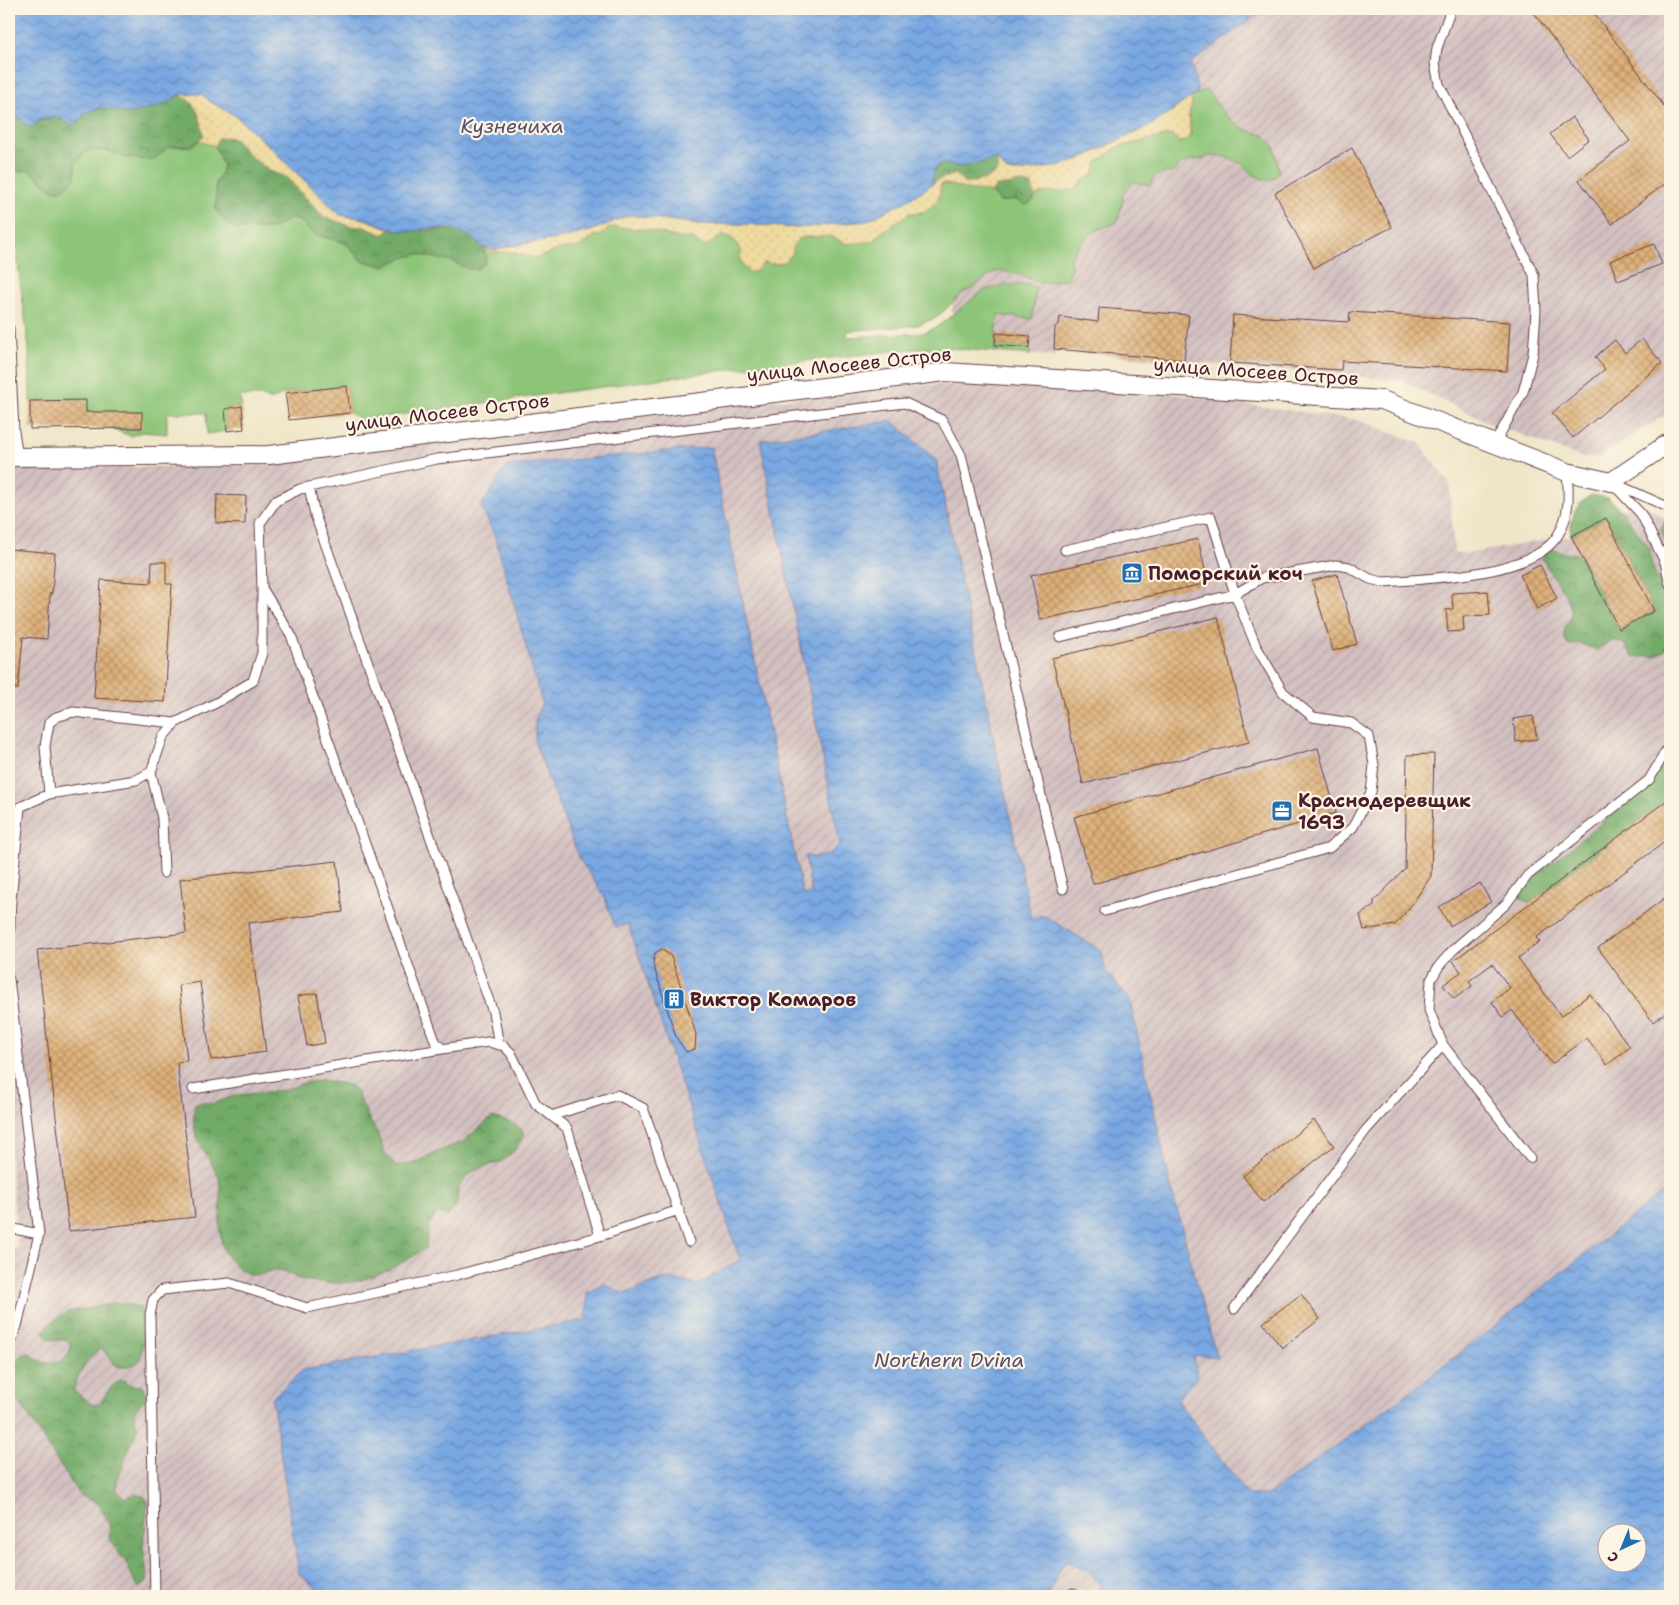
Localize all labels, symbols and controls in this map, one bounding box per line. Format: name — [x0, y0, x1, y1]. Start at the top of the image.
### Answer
water label: Кузнечиха — [460, 113, 564, 139]
street label: улица Мосеев Остров — [746, 341, 953, 388]
street label: улица Мосеев Остров — [1153, 352, 1359, 391]
street label: улица Мосеев Остров — [344, 388, 551, 437]
museum icon: Поморский коч — [1120, 561, 1144, 585]
place label: Поморский коч — [1148, 561, 1303, 586]
place label: Краснодеревщик 1693 — [1298, 788, 1471, 835]
office icon: Краснодеревщик 1693 — [1270, 799, 1294, 823]
building icon: Виктор Комаров — [662, 987, 686, 1011]
place label: Виктор Комаров — [690, 987, 856, 1012]
water label: Northern Dvina — [874, 1347, 1024, 1373]
north arrow — [1596, 1522, 1646, 1572]
text: С — [1604, 1548, 1622, 1567]

